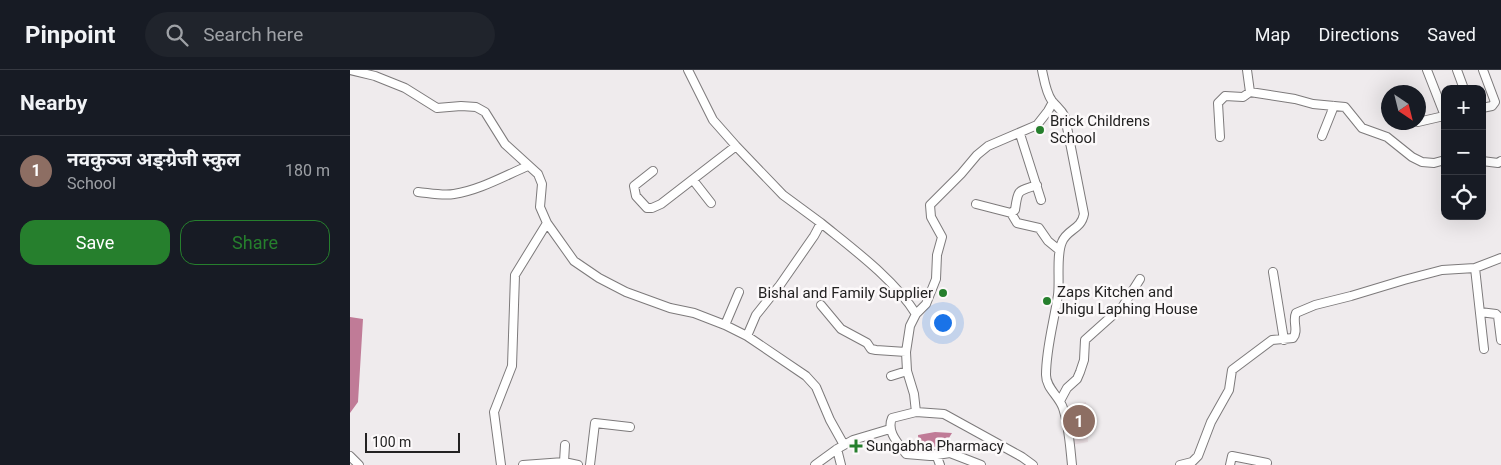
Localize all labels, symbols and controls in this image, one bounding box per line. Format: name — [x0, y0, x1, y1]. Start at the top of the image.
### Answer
search box — [145, 12, 495, 57]
text: Pinpoint — [25, 21, 115, 49]
icon: search — [163, 21, 191, 49]
text: Search here — [203, 23, 303, 46]
text: Map — [1255, 24, 1290, 45]
text: Directions — [1318, 24, 1399, 45]
text: Saved — [1427, 24, 1476, 45]
north arrow — [1381, 85, 1426, 130]
map controls — [1441, 85, 1486, 220]
button: + — [1441, 85, 1486, 130]
text: Nearby — [20, 91, 87, 115]
place label: Brick Childrens School — [1050, 112, 1150, 147]
marker: Brick Childrens School — [1034, 124, 1046, 136]
button: − — [1441, 130, 1486, 175]
text: नवकुञ्ज अङ्‍ग्रेजी स्कुल — [67, 148, 240, 171]
text: 1 — [31, 161, 41, 180]
text: 180 m — [285, 161, 330, 180]
text: School — [67, 174, 116, 193]
button: locate — [1441, 175, 1486, 220]
button: Save — [20, 220, 170, 265]
button: Share — [180, 220, 330, 265]
place label: Zaps Kitchen and Jhigu Laphing House — [1057, 283, 1198, 318]
place label: Bishal and Family Supplier — [758, 284, 933, 302]
marker: Bishal and Family Supplier — [937, 287, 949, 299]
marker: Zaps Kitchen and Jhigu Laphing House — [1041, 295, 1053, 307]
your location — [930, 310, 956, 336]
pin: 1 — [1063, 402, 1095, 440]
scale bar — [365, 430, 460, 453]
text: 100 m — [372, 434, 411, 450]
place label: Sungabha Pharmacy — [866, 437, 1004, 455]
marker: Sungabha Pharmacy — [850, 440, 862, 452]

